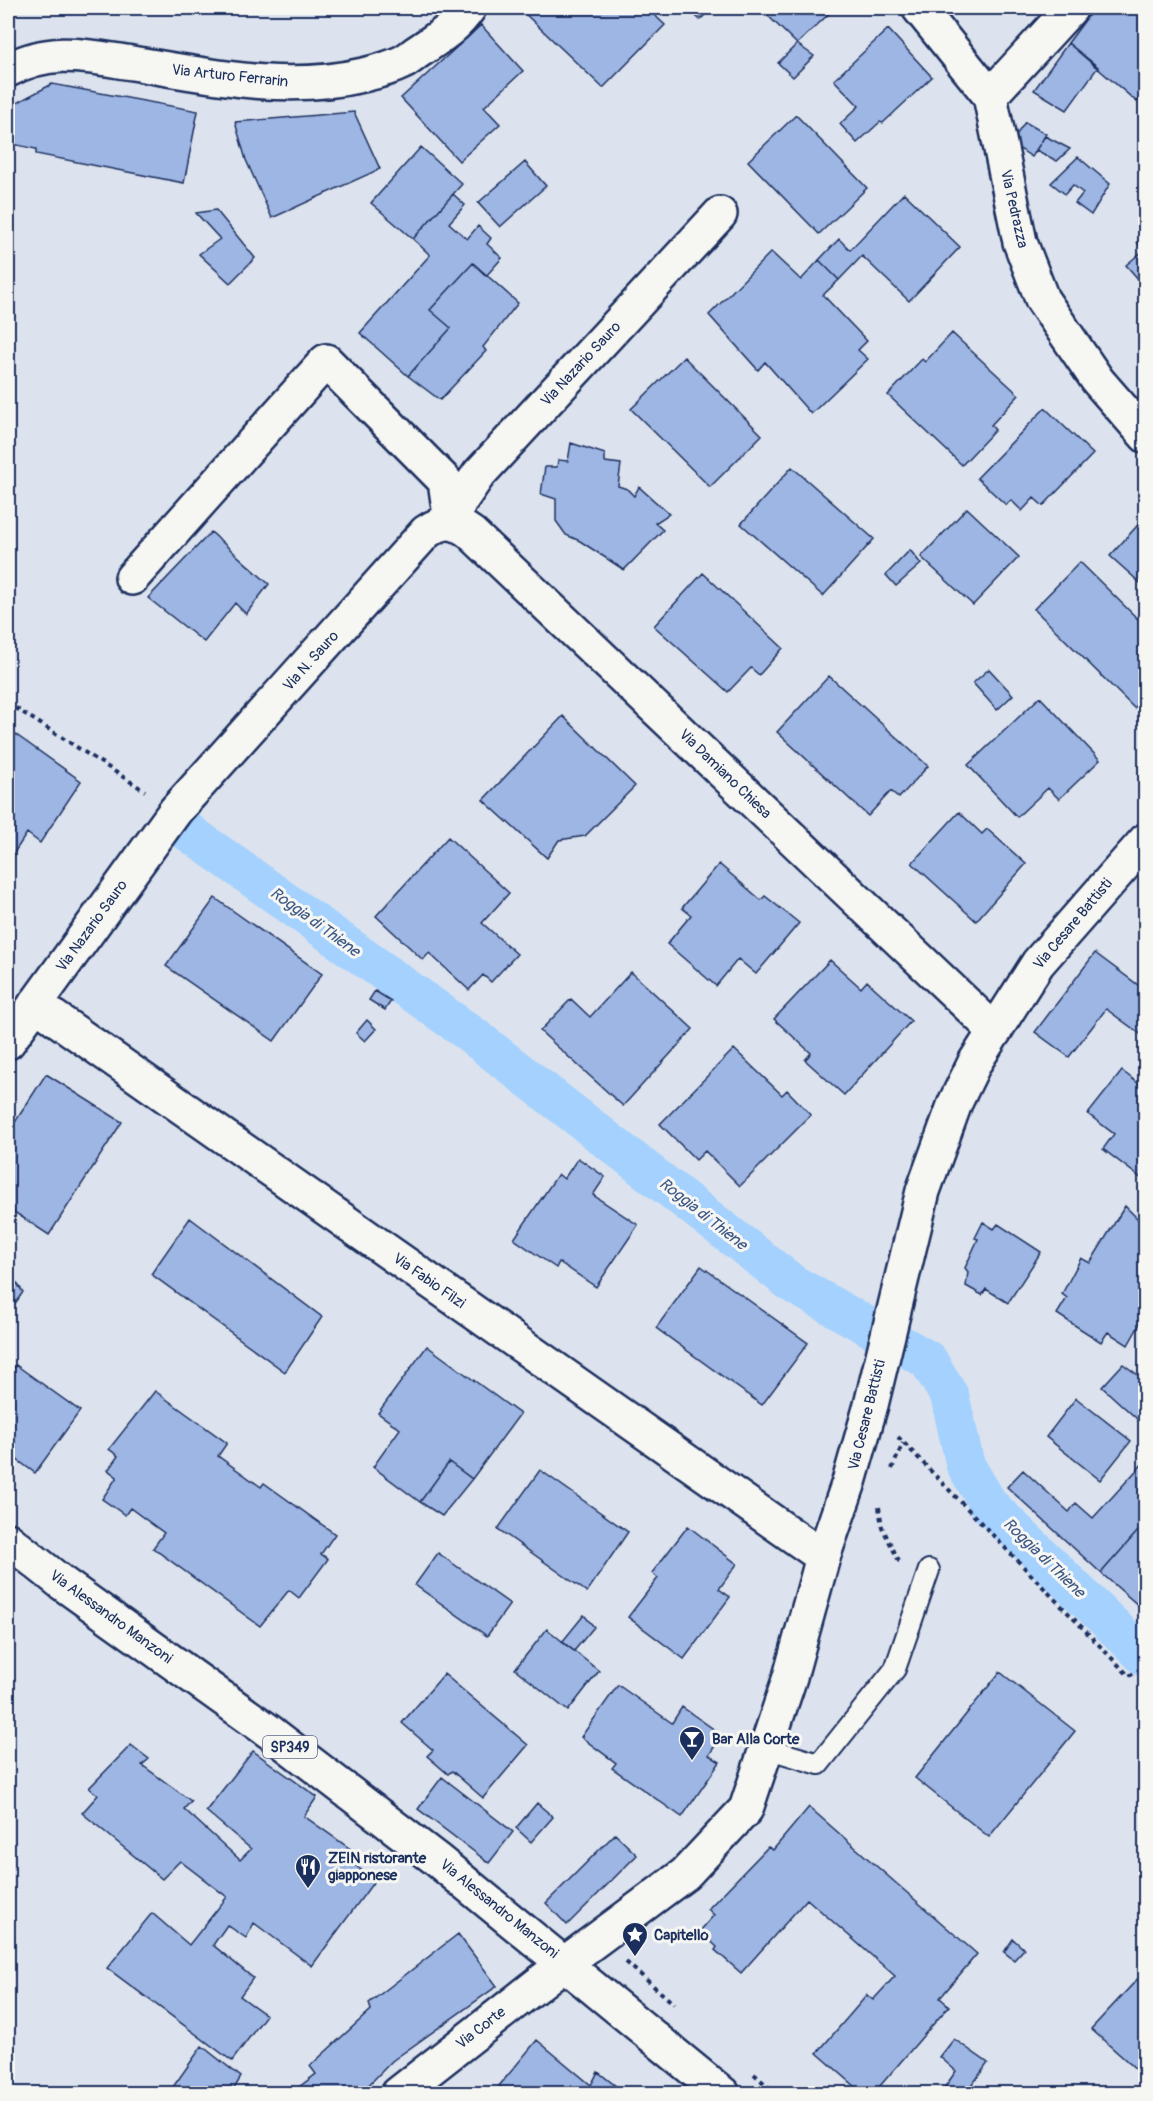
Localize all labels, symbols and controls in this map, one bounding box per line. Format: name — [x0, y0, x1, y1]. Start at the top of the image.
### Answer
street label: Via Arturo Ferrarin — [171, 60, 289, 92]
street label: Via Pedrazza — [996, 168, 1032, 250]
street label: Via Nazario Sauro — [537, 318, 625, 410]
street label: Via N. Sauro — [279, 627, 343, 695]
street label: Via Damiano Chiesa — [675, 725, 775, 823]
street label: Via Cesare Battisti — [1029, 874, 1117, 973]
street label: Via Nazario Sauro — [52, 876, 132, 976]
water label: Roggia di Thiene — [266, 883, 365, 962]
water label: Roggia di Thiene — [655, 1174, 752, 1256]
street label: Via Fabio Filzi — [389, 1249, 469, 1313]
street label: Via Cesare Battisti — [844, 1358, 890, 1472]
water label: Roggia di Thiene — [999, 1514, 1091, 1603]
street label: Via Alessandro Manzoni — [46, 1566, 176, 1668]
bar icon: Bar Alla Corte — [677, 1724, 707, 1762]
place label: Bar Alla Corte — [712, 1730, 800, 1749]
road number: SP349 — [263, 1736, 317, 1758]
place label: ZEIN ristorante giapponese — [328, 1849, 427, 1885]
restaurant icon: ZEIN ristorante giapponese — [293, 1852, 323, 1890]
street label: Via Alessandro Manzoni — [436, 1855, 563, 1963]
place icon: Capitello — [620, 1920, 650, 1958]
place label: Capitello — [654, 1926, 709, 1945]
street label: Via Corte — [452, 2002, 510, 2053]

